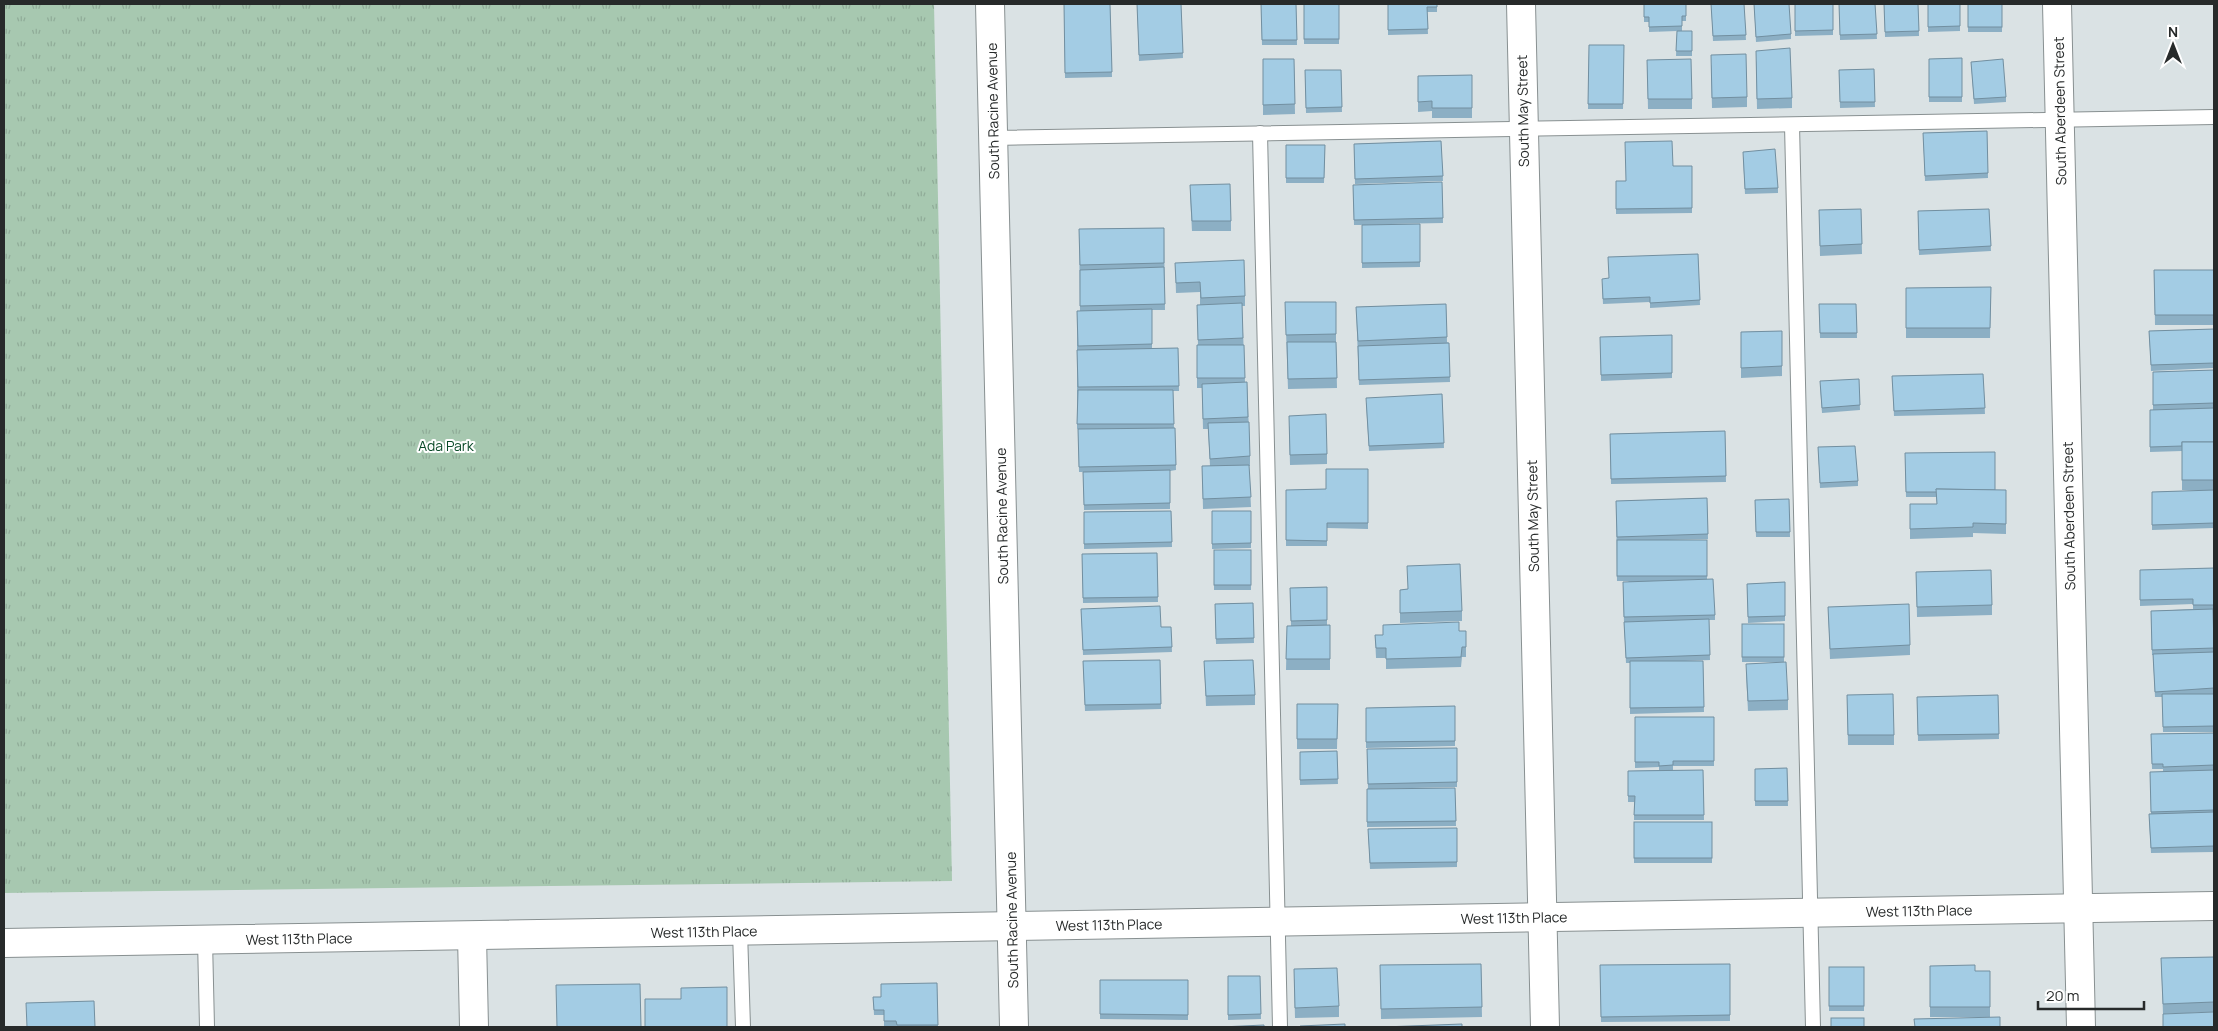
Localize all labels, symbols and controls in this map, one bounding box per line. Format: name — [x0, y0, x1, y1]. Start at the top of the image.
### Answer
north arrow — [2148, 20, 2198, 70]
text: N — [2168, 22, 2178, 41]
street label: South Aberdeen Street — [2049, 36, 2070, 186]
street label: South Racine Avenue — [982, 43, 1003, 179]
street label: South May Street — [1512, 54, 1533, 167]
park label: Ada Park — [418, 436, 475, 455]
street label: South Aberdeen Street — [2058, 441, 2079, 591]
street label: South Racine Avenue — [991, 448, 1012, 584]
street label: South May Street — [1522, 459, 1543, 572]
street label: South Racine Avenue — [1001, 852, 1022, 988]
street label: West 113th Place — [1865, 900, 1973, 921]
street label: West 113th Place — [1460, 907, 1568, 928]
street label: West 113th Place — [1055, 914, 1163, 935]
street label: West 113th Place — [650, 921, 758, 942]
street label: West 113th Place — [245, 928, 353, 949]
scale bar — [2038, 978, 2144, 1010]
text: 20 m — [2046, 985, 2079, 1006]

